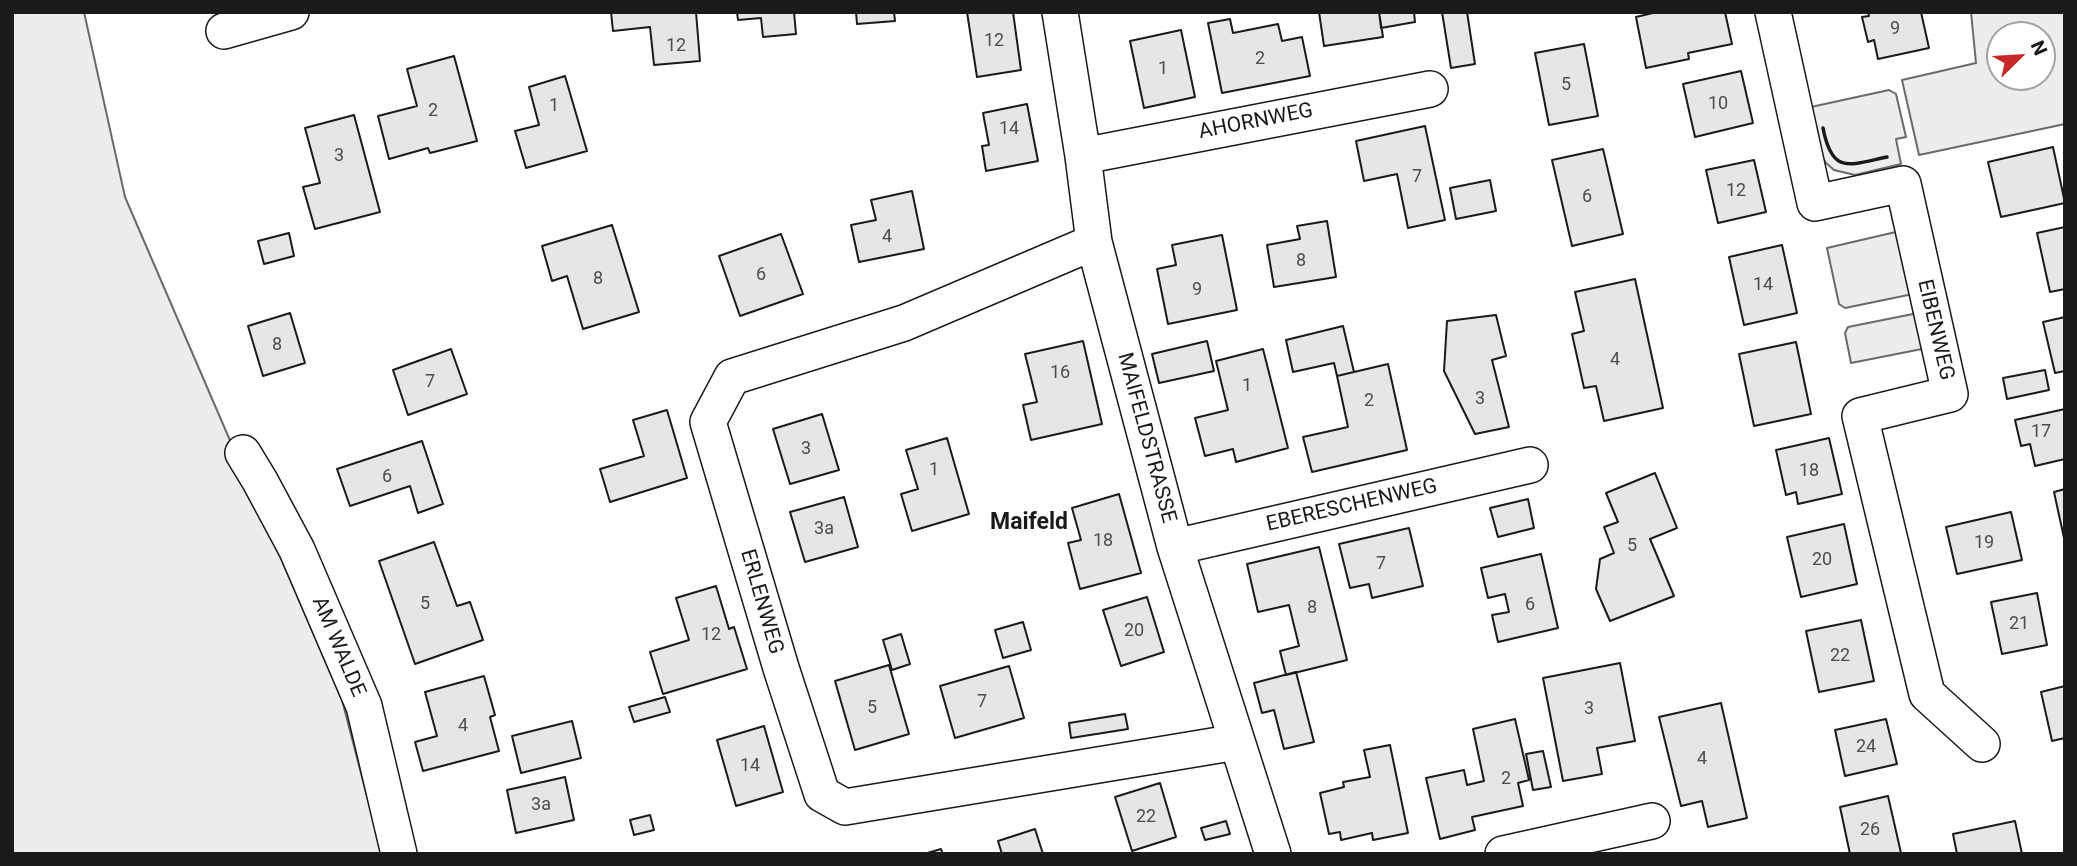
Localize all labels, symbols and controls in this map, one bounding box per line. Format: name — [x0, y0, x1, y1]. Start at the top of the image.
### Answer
house number: 9 — [1890, 18, 1900, 40]
north arrow — [1986, 21, 2056, 91]
house number: 12 — [984, 30, 1004, 52]
house number: 12 — [666, 35, 686, 57]
text: N — [2026, 37, 2052, 59]
house number: 2 — [1255, 48, 1265, 70]
house number: 1 — [1158, 58, 1168, 80]
house number: 5 — [1561, 74, 1571, 96]
house number: 10 — [1708, 93, 1728, 115]
house number: 1 — [549, 95, 559, 117]
street label: AHORNWEG — [1197, 99, 1315, 145]
house number: 2 — [428, 100, 438, 122]
house number: 14 — [999, 118, 1019, 140]
house number: 3 — [334, 145, 344, 167]
house number: 7 — [1412, 166, 1422, 188]
house number: 12 — [1726, 180, 1746, 202]
house number: 6 — [1582, 186, 1592, 208]
house number: 4 — [882, 226, 892, 248]
house number: 8 — [1296, 250, 1306, 272]
house number: 6 — [756, 264, 766, 286]
house number: 8 — [593, 268, 603, 290]
house number: 14 — [1753, 274, 1773, 296]
street label: EIBENWEG — [1911, 277, 1959, 383]
house number: 9 — [1192, 279, 1202, 301]
house number: 8 — [272, 334, 282, 356]
house number: 4 — [1610, 349, 1620, 371]
street label: MAIFELDSTRASSE — [1111, 350, 1181, 526]
house number: 16 — [1050, 362, 1070, 384]
house number: 7 — [425, 371, 435, 393]
house number: 1 — [1242, 375, 1252, 397]
house number: 3 — [1475, 388, 1485, 410]
house number: 2 — [1364, 390, 1374, 412]
house number: 17 — [2031, 421, 2051, 443]
house number: 3 — [801, 438, 811, 460]
house number: 1 — [929, 459, 939, 481]
house number: 18 — [1799, 460, 1819, 482]
house number: 6 — [382, 466, 392, 488]
street label: EBERESCHENWEG — [1264, 474, 1440, 538]
district label: Maifeld — [990, 509, 1068, 537]
house number: 3a — [814, 518, 834, 540]
house number: 18 — [1093, 530, 1113, 552]
house number: 19 — [1974, 532, 1994, 554]
house number: 5 — [1627, 535, 1637, 557]
street label: ERLENWEG — [734, 547, 788, 657]
house number: 20 — [1812, 549, 1832, 571]
house number: 7 — [1376, 553, 1386, 575]
street label: AM WALDE — [306, 593, 370, 701]
house number: 5 — [420, 593, 430, 615]
house number: 6 — [1525, 594, 1535, 616]
house number: 8 — [1307, 597, 1317, 619]
house number: 21 — [2009, 613, 2029, 635]
house number: 20 — [1124, 620, 1144, 642]
house number: 12 — [701, 624, 721, 646]
house number: 22 — [1830, 645, 1850, 667]
house number: 7 — [977, 691, 987, 713]
house number: 5 — [867, 697, 877, 719]
house number: 3 — [1584, 698, 1594, 720]
house number: 4 — [458, 715, 468, 737]
house number: 24 — [1856, 736, 1876, 758]
house number: 4 — [1697, 748, 1707, 770]
house number: 14 — [740, 755, 760, 777]
house number: 2 — [1501, 768, 1511, 790]
house number: 3a — [531, 794, 551, 816]
house number: 22 — [1136, 806, 1156, 828]
house number: 26 — [1860, 819, 1880, 841]

